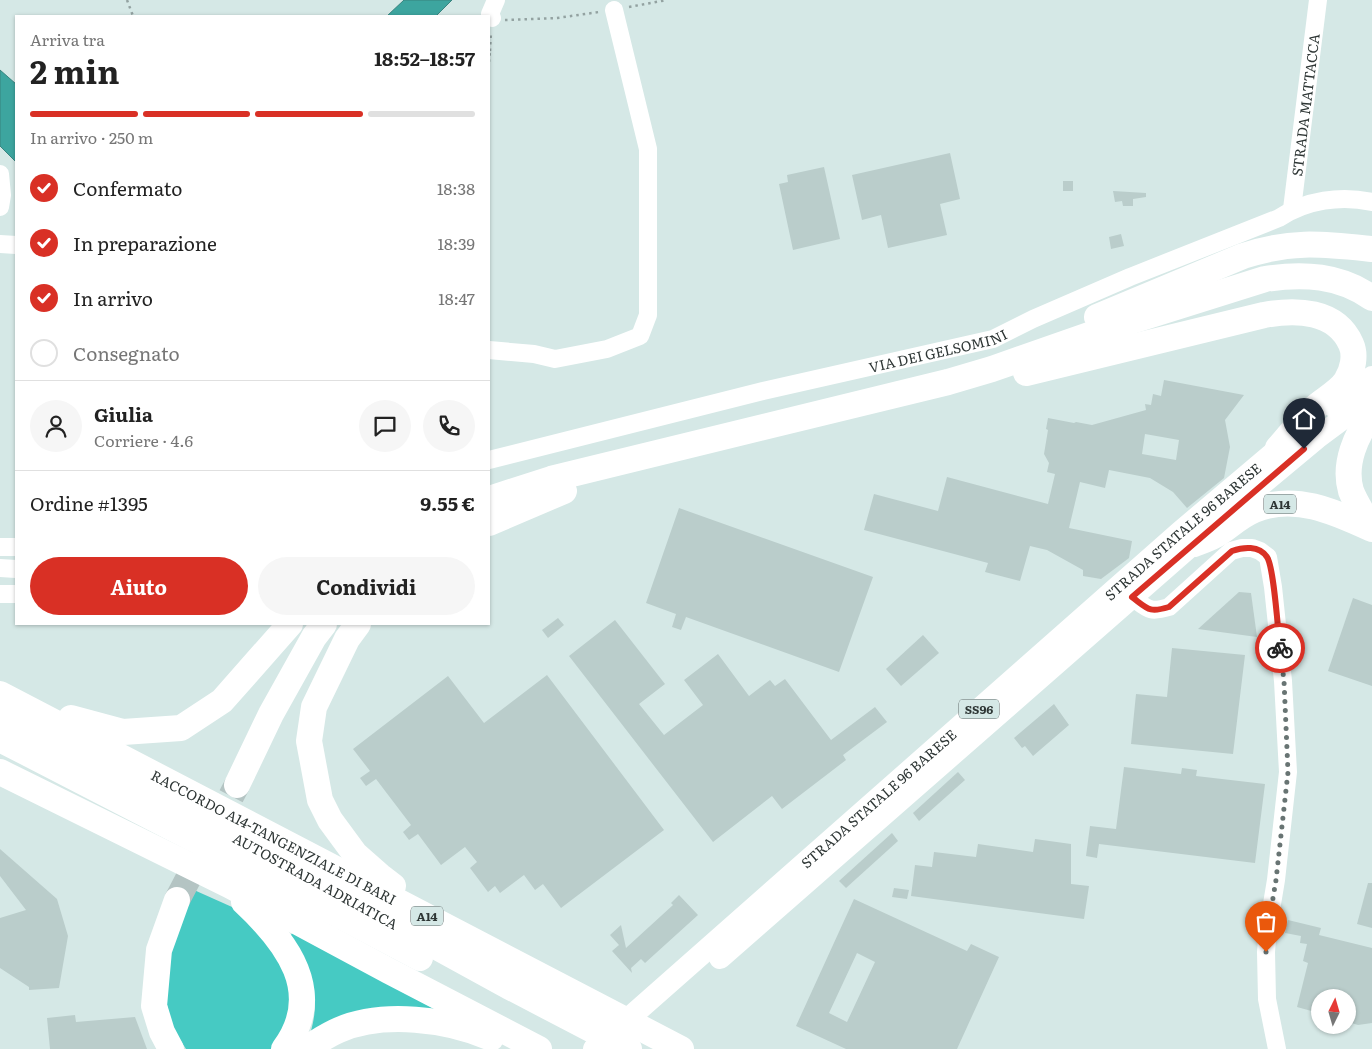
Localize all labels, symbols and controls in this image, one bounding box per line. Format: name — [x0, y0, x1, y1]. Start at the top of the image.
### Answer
text: Arriva tra — [30, 27, 105, 51]
street label: STRADA MATTACCA — [1286, 32, 1324, 177]
text: 18:52–18:57 — [374, 44, 475, 72]
text: 2 min — [30, 46, 119, 94]
text: In arrivo · 250 m — [30, 125, 153, 149]
icon: check — [30, 174, 58, 202]
text: Confermato — [73, 174, 182, 202]
text: 18:38 — [437, 176, 475, 200]
icon: check — [30, 229, 58, 257]
text: In preparazione — [73, 229, 217, 257]
text: 18:39 — [437, 231, 475, 255]
icon: check — [30, 284, 58, 312]
text: In arrivo — [73, 284, 153, 312]
text: 18:47 — [438, 286, 475, 310]
street label: VIA DEI GELSOMINI — [867, 324, 1010, 377]
text: Consegnato — [73, 339, 180, 367]
pin — [1283, 398, 1325, 449]
button: person — [30, 400, 82, 452]
text: Giulia — [94, 400, 153, 428]
button: chat — [359, 400, 411, 452]
button: phone — [423, 400, 475, 452]
icon: home — [1290, 405, 1318, 433]
text: Corriere · 4.6 — [94, 428, 193, 452]
street label: STRADA STATALE 96 BARESE — [1100, 458, 1265, 604]
text: Ordine #1395 — [30, 489, 148, 517]
text: 9.55 € — [420, 489, 475, 517]
road number: A14 — [1264, 494, 1296, 514]
button: Aiuto — [30, 557, 248, 615]
button: Condividi — [258, 557, 475, 615]
courier — [1255, 623, 1305, 673]
icon: bike — [1266, 634, 1294, 662]
road number: SS96 — [959, 700, 999, 719]
street label: STRADA STATALE 96 BARESE — [796, 724, 960, 872]
street label: RACCORDO A14-TANGENZIALE DI BARI — [148, 765, 400, 909]
street label: AUTOSTRADA ADRIATICA — [230, 828, 402, 934]
pin — [1245, 901, 1287, 952]
road number: A14 — [411, 906, 443, 926]
icon: bag — [1252, 908, 1280, 936]
north arrow — [1311, 989, 1356, 1034]
map controls — [1311, 989, 1356, 1034]

